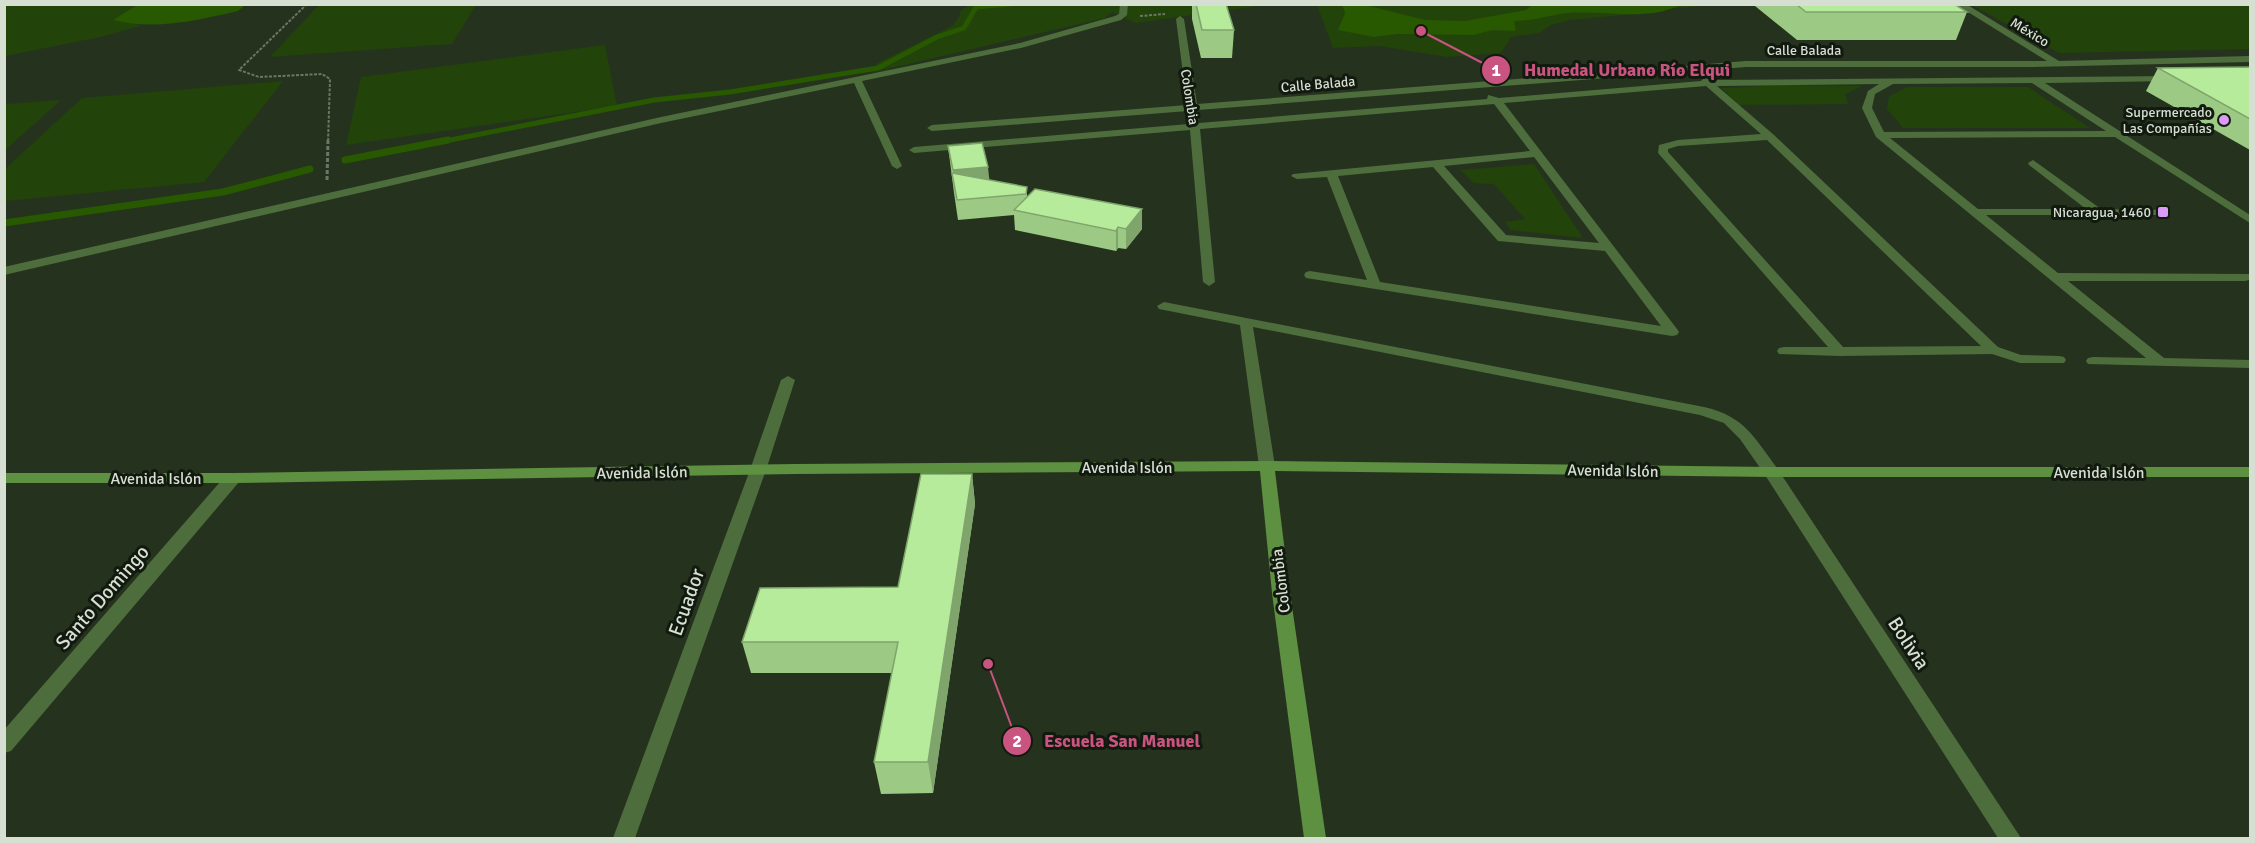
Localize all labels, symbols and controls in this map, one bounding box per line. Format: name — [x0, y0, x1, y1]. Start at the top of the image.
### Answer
street label: México — [2007, 14, 2052, 51]
street label: Calle Balada — [1767, 42, 1841, 59]
callout: Humedal Urbano Río Elqui — [1481, 52, 1742, 88]
text: 1 — [1491, 59, 1501, 81]
text: Humedal Urbano Río Elqui — [1524, 59, 1730, 81]
street label: Colombia — [1177, 68, 1202, 126]
street label: Calle Balada — [1280, 73, 1356, 96]
place label: Supermercado Las Compañías — [2123, 104, 2212, 137]
marker: Supermercado Las Compañías — [2217, 113, 2231, 127]
place label: Nicaragua, 1460 — [2053, 204, 2151, 221]
marker: Nicaragua, 1460 — [2156, 205, 2170, 219]
street label: Avenida Islón — [1081, 458, 1173, 478]
street label: Avenida Islón — [1567, 460, 1659, 482]
street label: Avenida Islón — [596, 462, 688, 484]
street label: Avenida Islón — [2053, 463, 2145, 483]
street label: Avenida Islón — [110, 469, 202, 489]
street label: Santo Domingo — [50, 540, 155, 655]
street label: Colombia — [1267, 548, 1295, 614]
street label: Ecuador — [663, 564, 710, 639]
street label: Bolivia — [1882, 612, 1935, 674]
callout: Escuela San Manuel — [1002, 723, 1212, 759]
text: 2 — [1012, 730, 1022, 752]
text: Escuela San Manuel — [1044, 730, 1200, 752]

